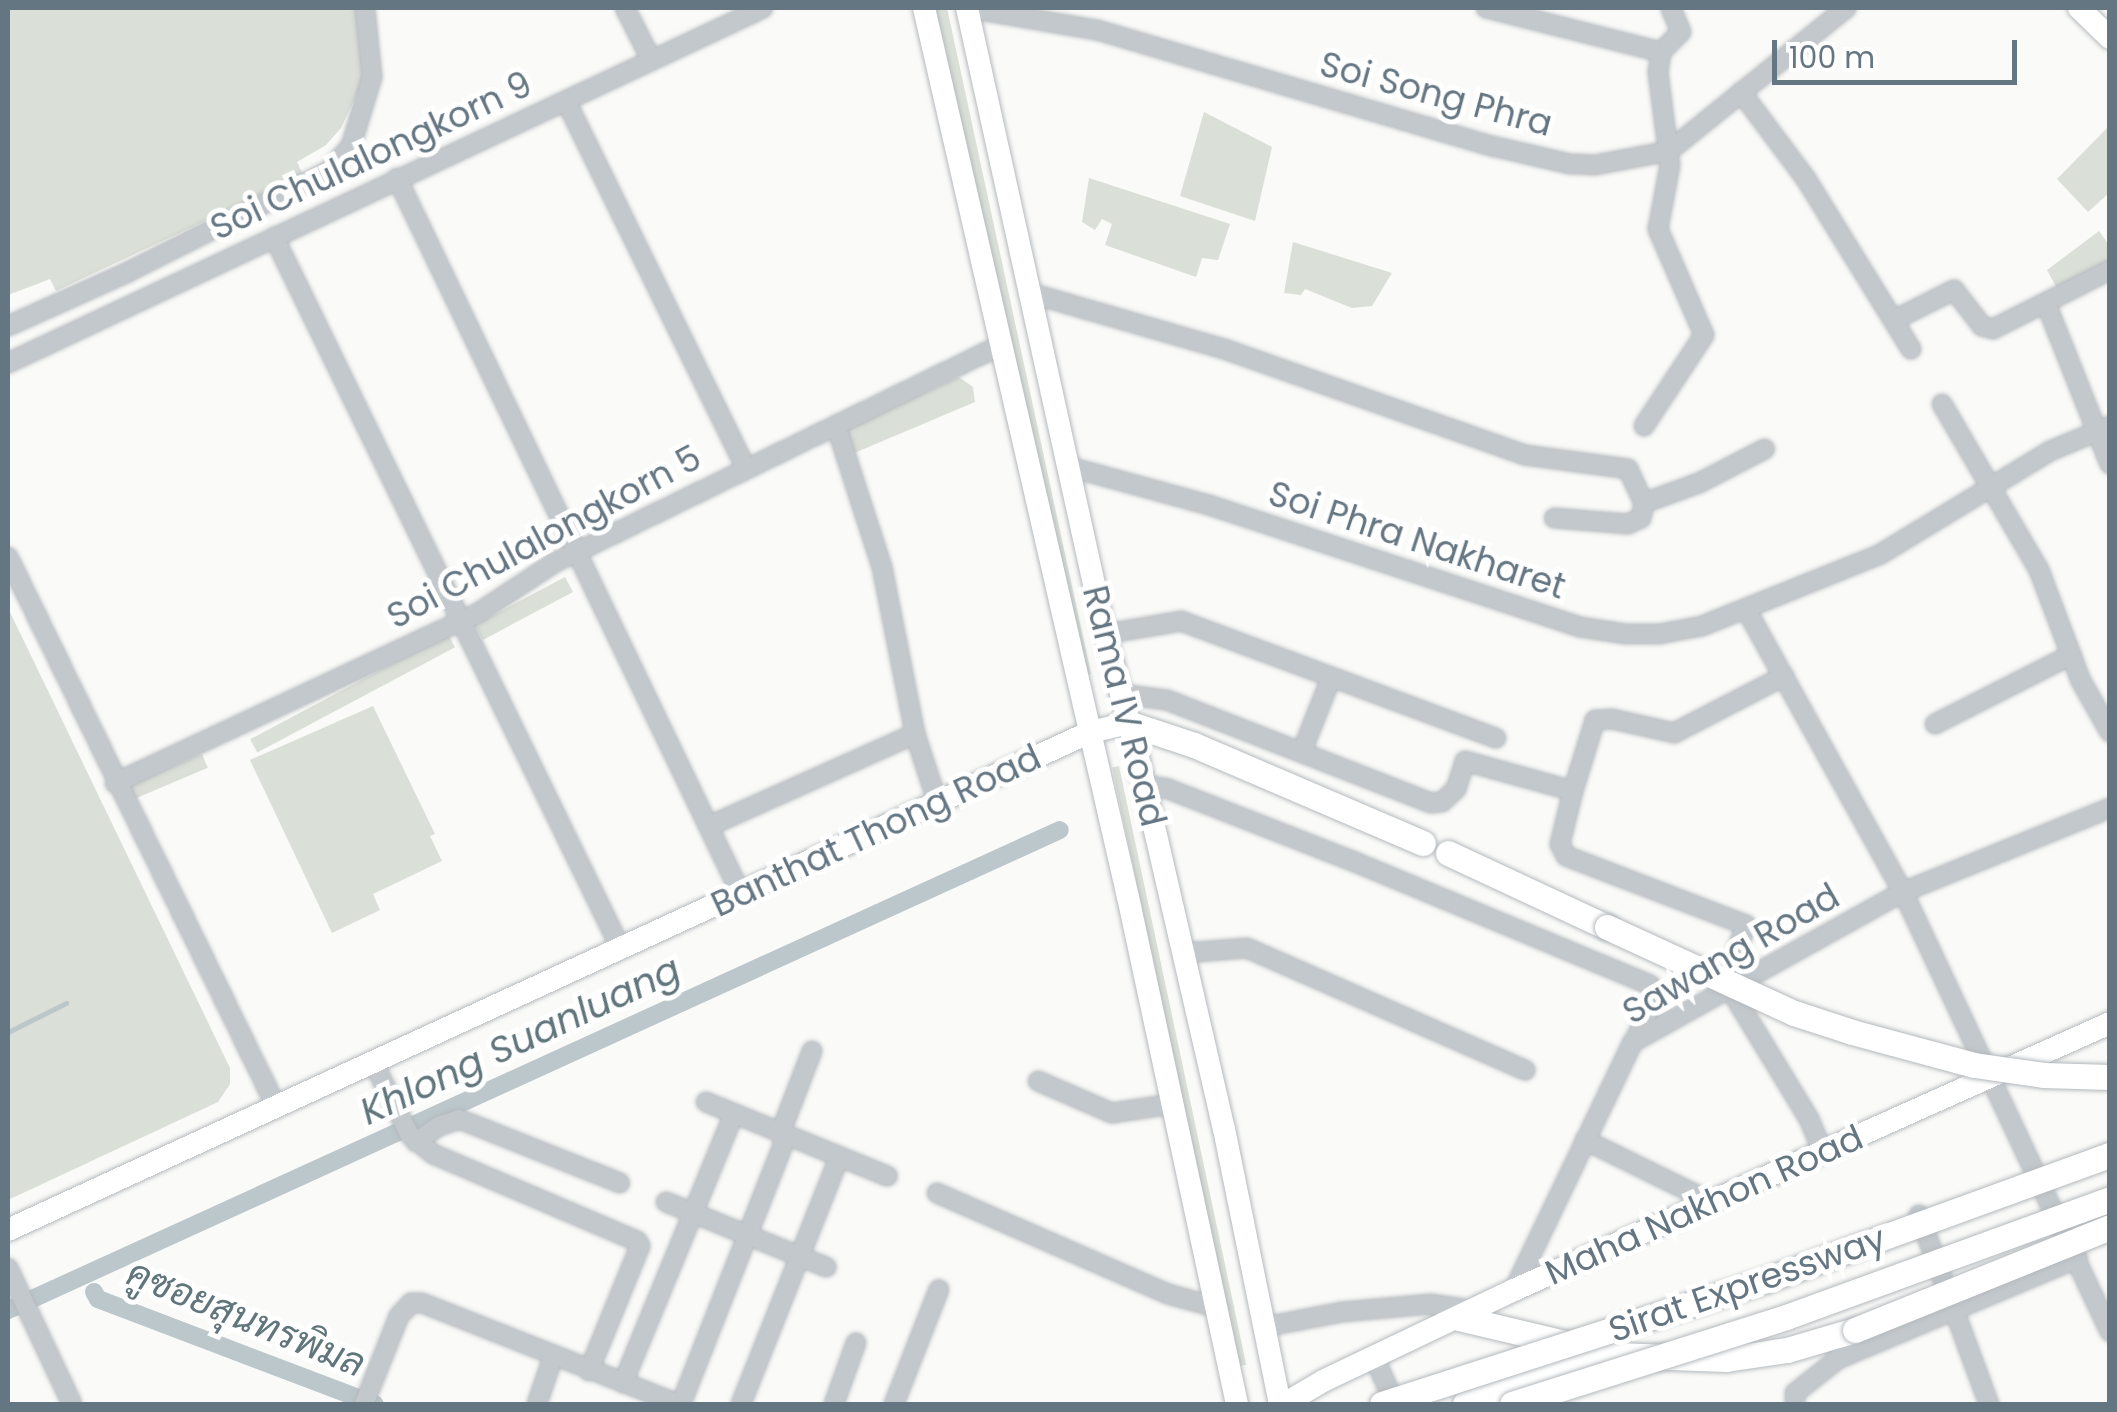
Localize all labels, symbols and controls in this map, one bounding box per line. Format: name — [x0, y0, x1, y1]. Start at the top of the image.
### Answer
scale bar — [1777, 20, 2022, 82]
text: 100 m — [1789, 36, 1875, 79]
street label: Soi Song Phra — [1315, 43, 1557, 145]
street label: Soi Chulalongkorn 9 — [204, 63, 538, 249]
street label: Soi Chulalongkorn 5 — [380, 436, 708, 638]
street label: Soi Phra Nakharet — [1263, 472, 1571, 608]
street label: Rama IV Road — [1074, 581, 1174, 831]
street label: Banthat Thong Road — [705, 736, 1047, 926]
street label: Sawang Road — [1615, 875, 1847, 1033]
water label: Khlong Suanluang — [353, 946, 687, 1134]
street label: Maha Nakhon Road — [1539, 1116, 1869, 1294]
street label: Sirat Expressway — [1603, 1217, 1891, 1351]
water label: คูซอยสุนทรพิมล — [120, 1250, 372, 1386]

